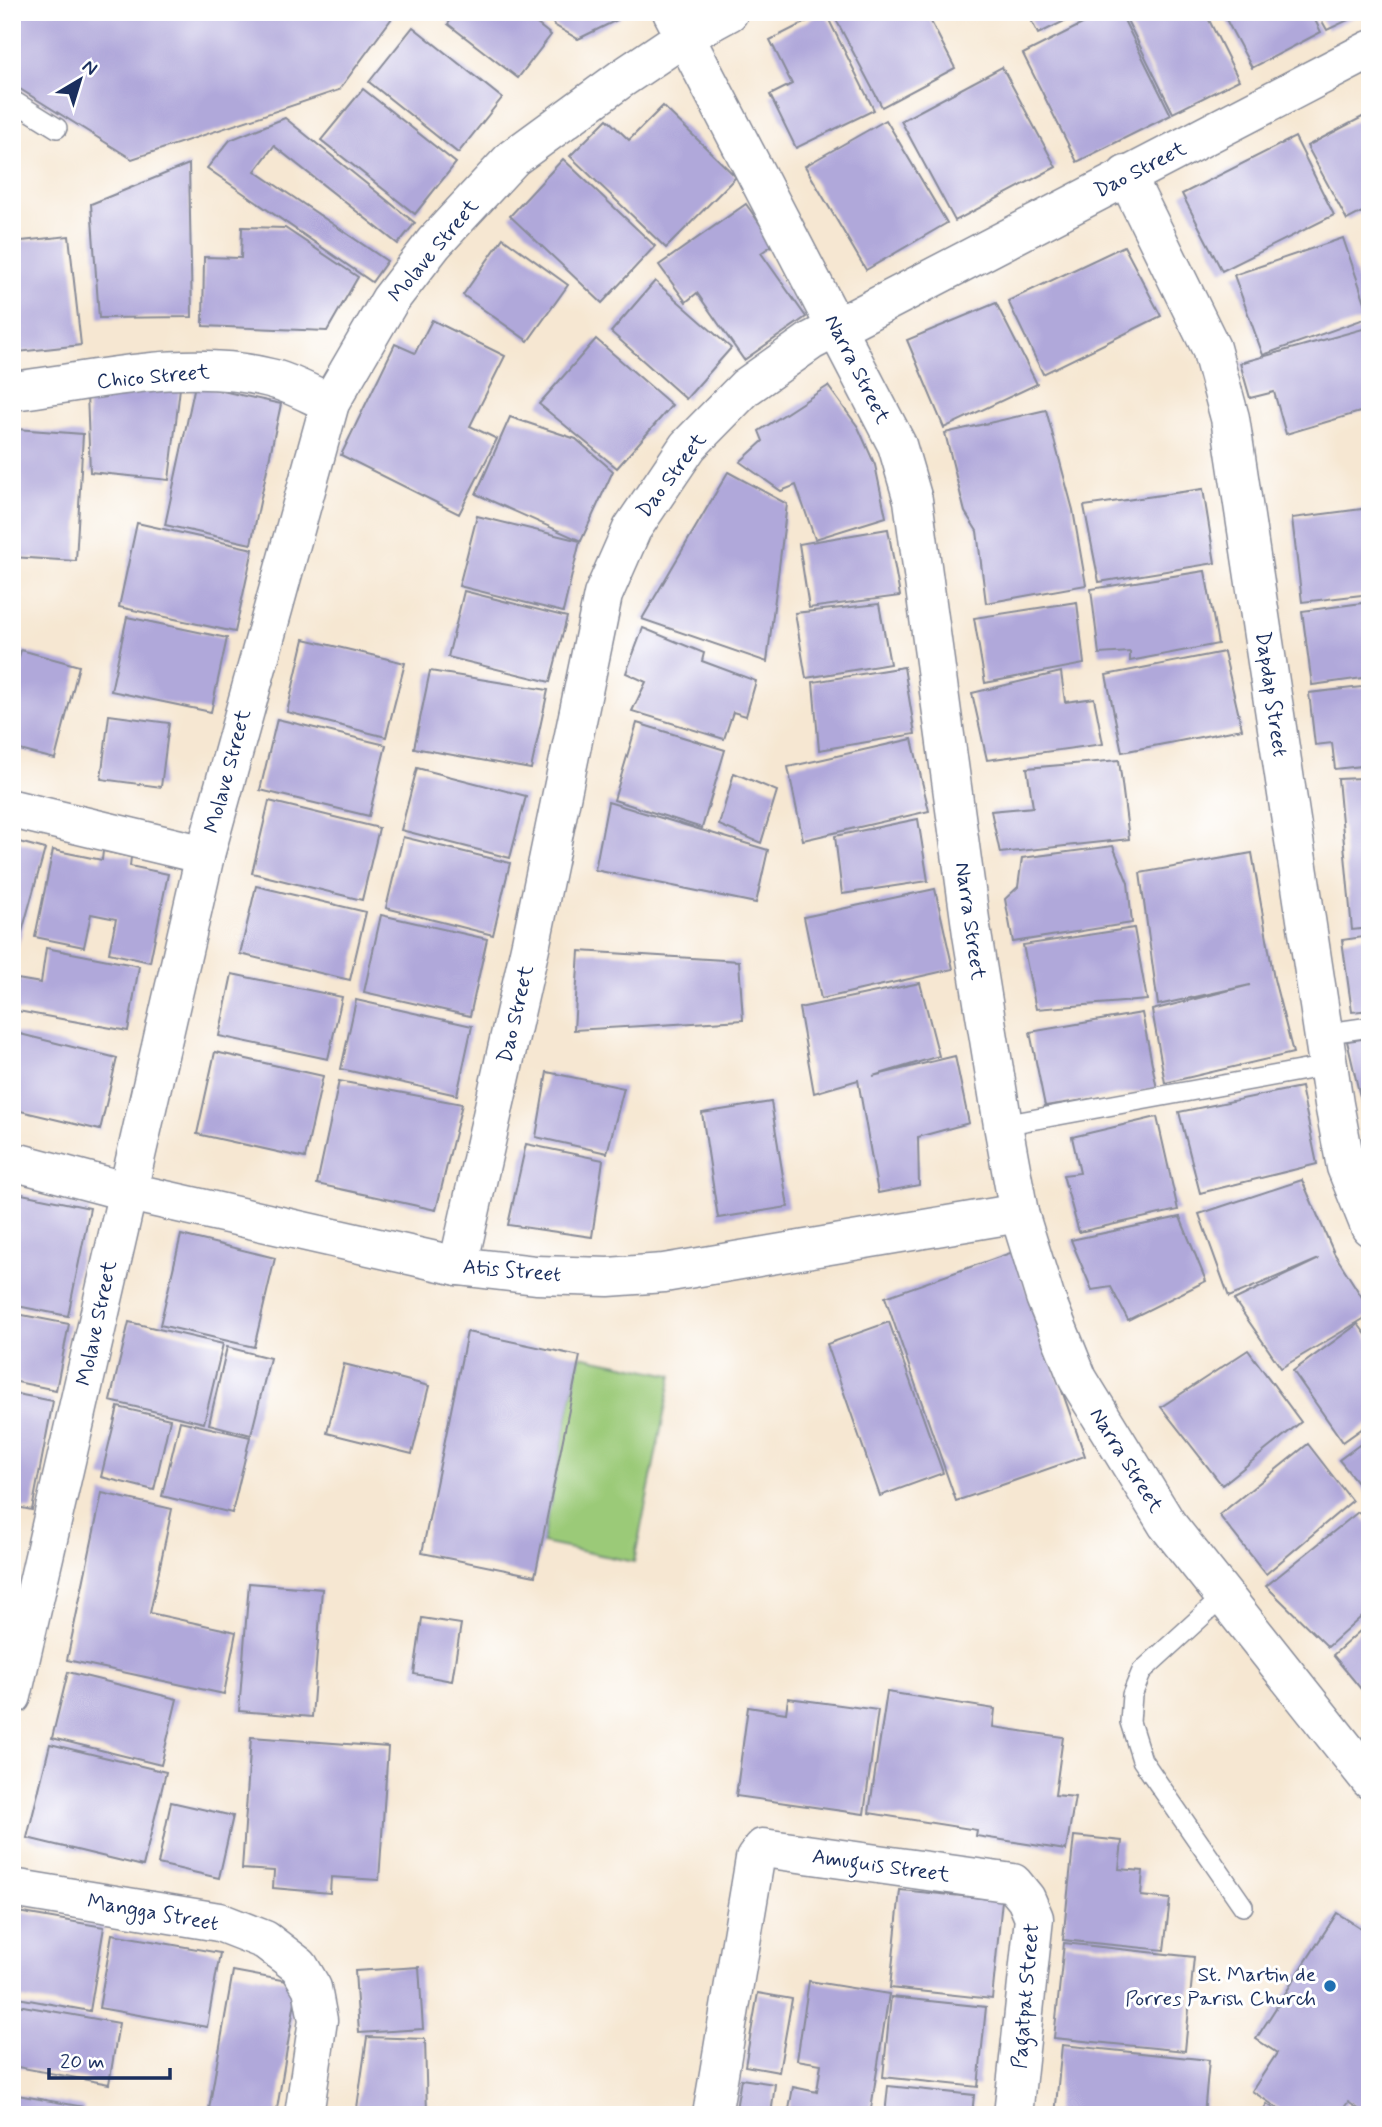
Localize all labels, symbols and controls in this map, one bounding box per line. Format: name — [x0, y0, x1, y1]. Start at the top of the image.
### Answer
north arrow — [46, 46, 116, 116]
text: N — [77, 54, 102, 82]
street label: Dao Street — [1090, 135, 1192, 205]
street label: Molave Street — [382, 192, 486, 308]
street label: Narra Street — [818, 310, 897, 429]
street label: Chico Street — [95, 358, 211, 396]
street label: Dao Street — [631, 427, 713, 524]
street label: Dapdap Street — [1248, 630, 1294, 759]
street label: Molave Street — [198, 706, 258, 836]
street label: Narra Street — [948, 860, 992, 983]
street label: Dao Street — [491, 962, 541, 1066]
street label: Atis Street — [462, 1253, 562, 1289]
street label: Molave Street — [70, 1257, 124, 1388]
street label: Narra Street — [1083, 1403, 1170, 1519]
street label: Amuguis Street — [810, 1842, 952, 1892]
street label: Mangga Street — [85, 1888, 221, 1939]
street label: Pagatpat Street — [1006, 1922, 1048, 2070]
place label: St. Martin de Porres Parish Church — [1125, 1961, 1316, 2013]
marker: St. Martin de Porres Parish Church — [1322, 1978, 1338, 1994]
scale bar — [49, 2036, 170, 2080]
text: 20 m — [60, 2048, 105, 2076]

